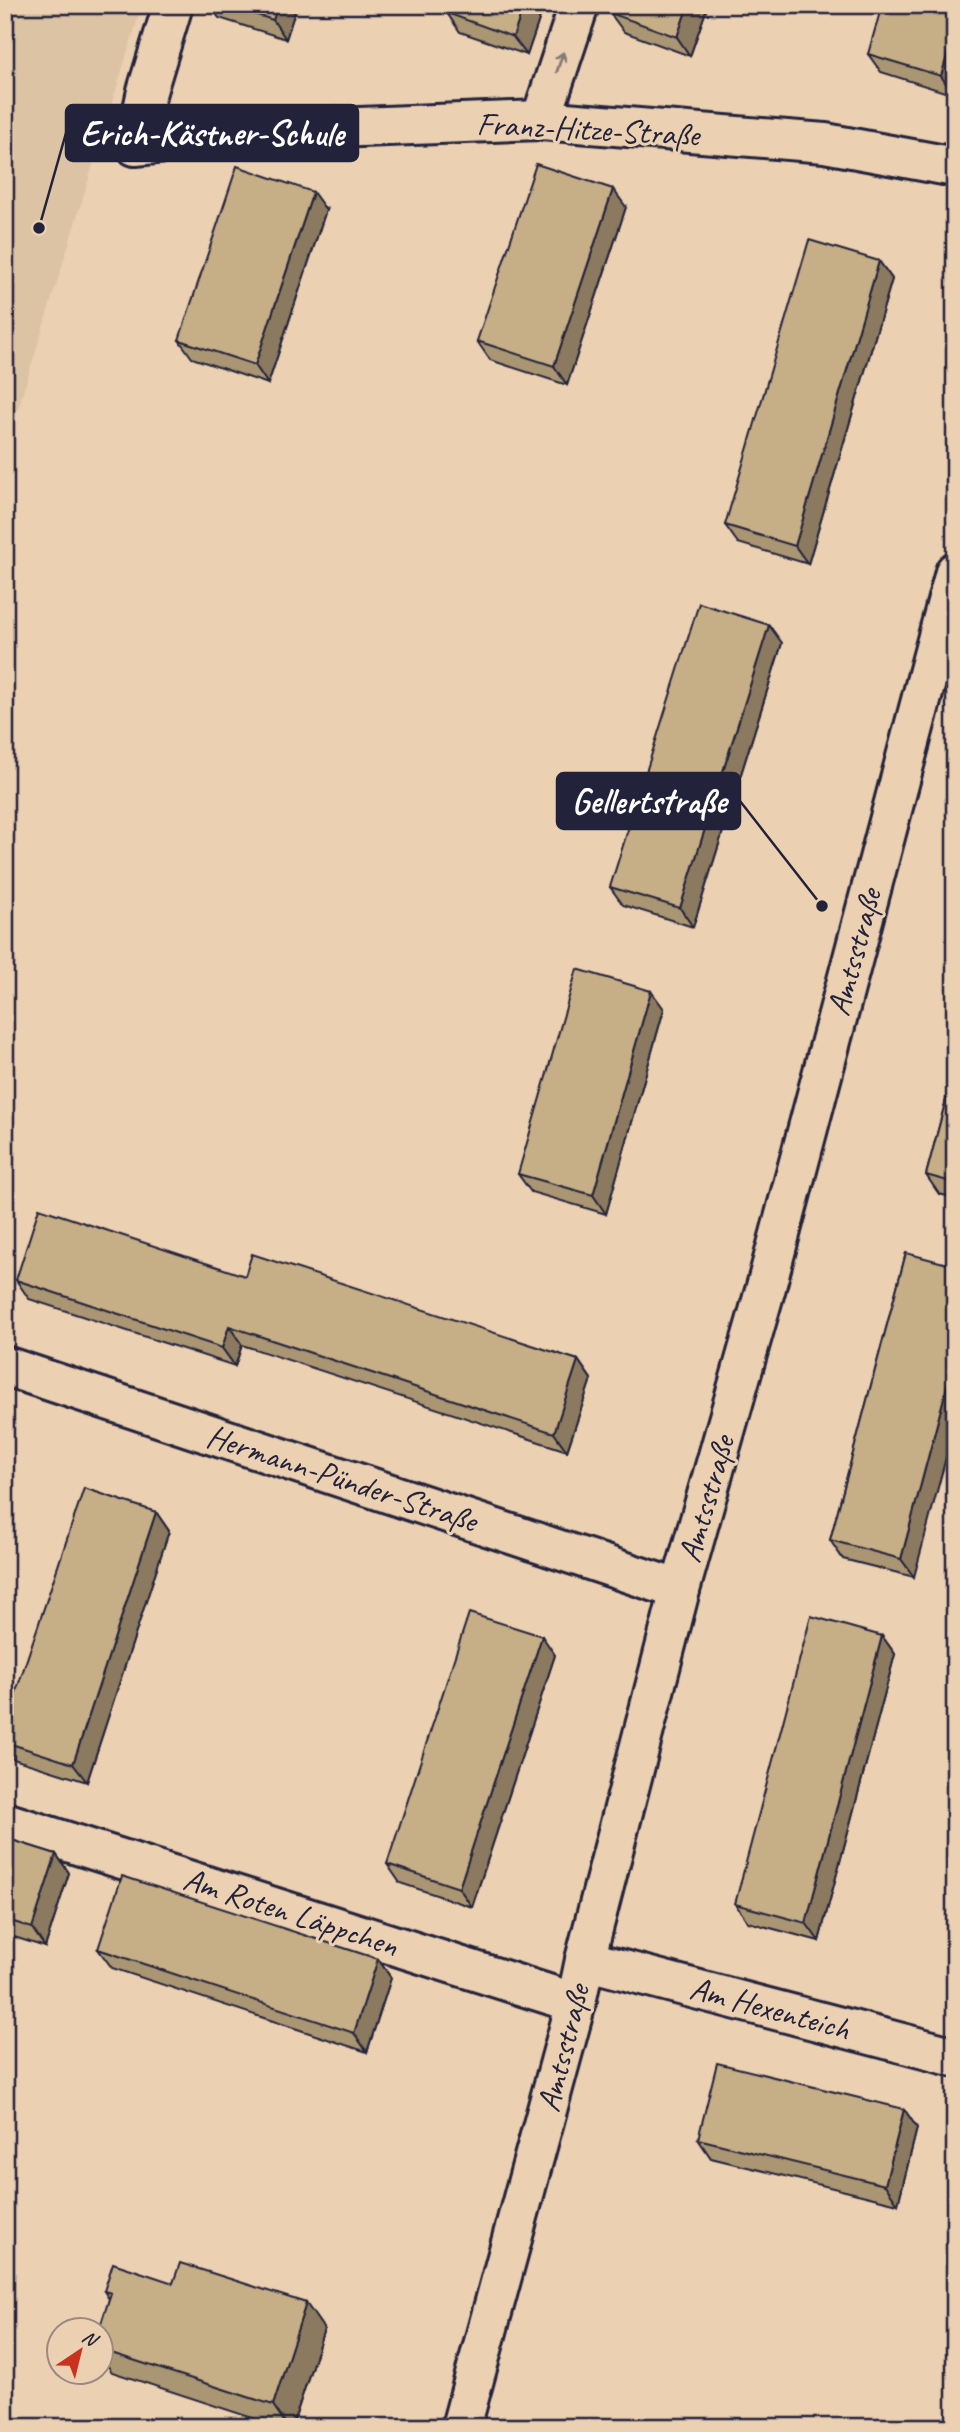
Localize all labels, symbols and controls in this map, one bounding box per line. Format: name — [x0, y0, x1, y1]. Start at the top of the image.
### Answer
one-way arrow — [555, 52, 567, 74]
street label: Franz-Hitze-Straße — [476, 102, 702, 156]
callout: Erich-Kästner-Schule — [66, 105, 358, 161]
text: Erich-Kästner-Schule — [80, 111, 346, 156]
callout: Gellertstraße — [557, 773, 740, 829]
text: Gellertstraße — [572, 779, 730, 824]
street label: Amtsstraße — [817, 882, 892, 1020]
street label: Hermann-Pünder-Straße — [202, 1415, 485, 1542]
street label: Amtsstraße — [668, 1429, 745, 1567]
street label: Am Roten Läppchen — [178, 1858, 404, 1967]
street label: Am Hexenteich — [686, 1967, 855, 2050]
street label: Amtsstraße — [527, 1978, 600, 2116]
north arrow — [46, 2316, 116, 2386]
text: N — [77, 2325, 104, 2353]

